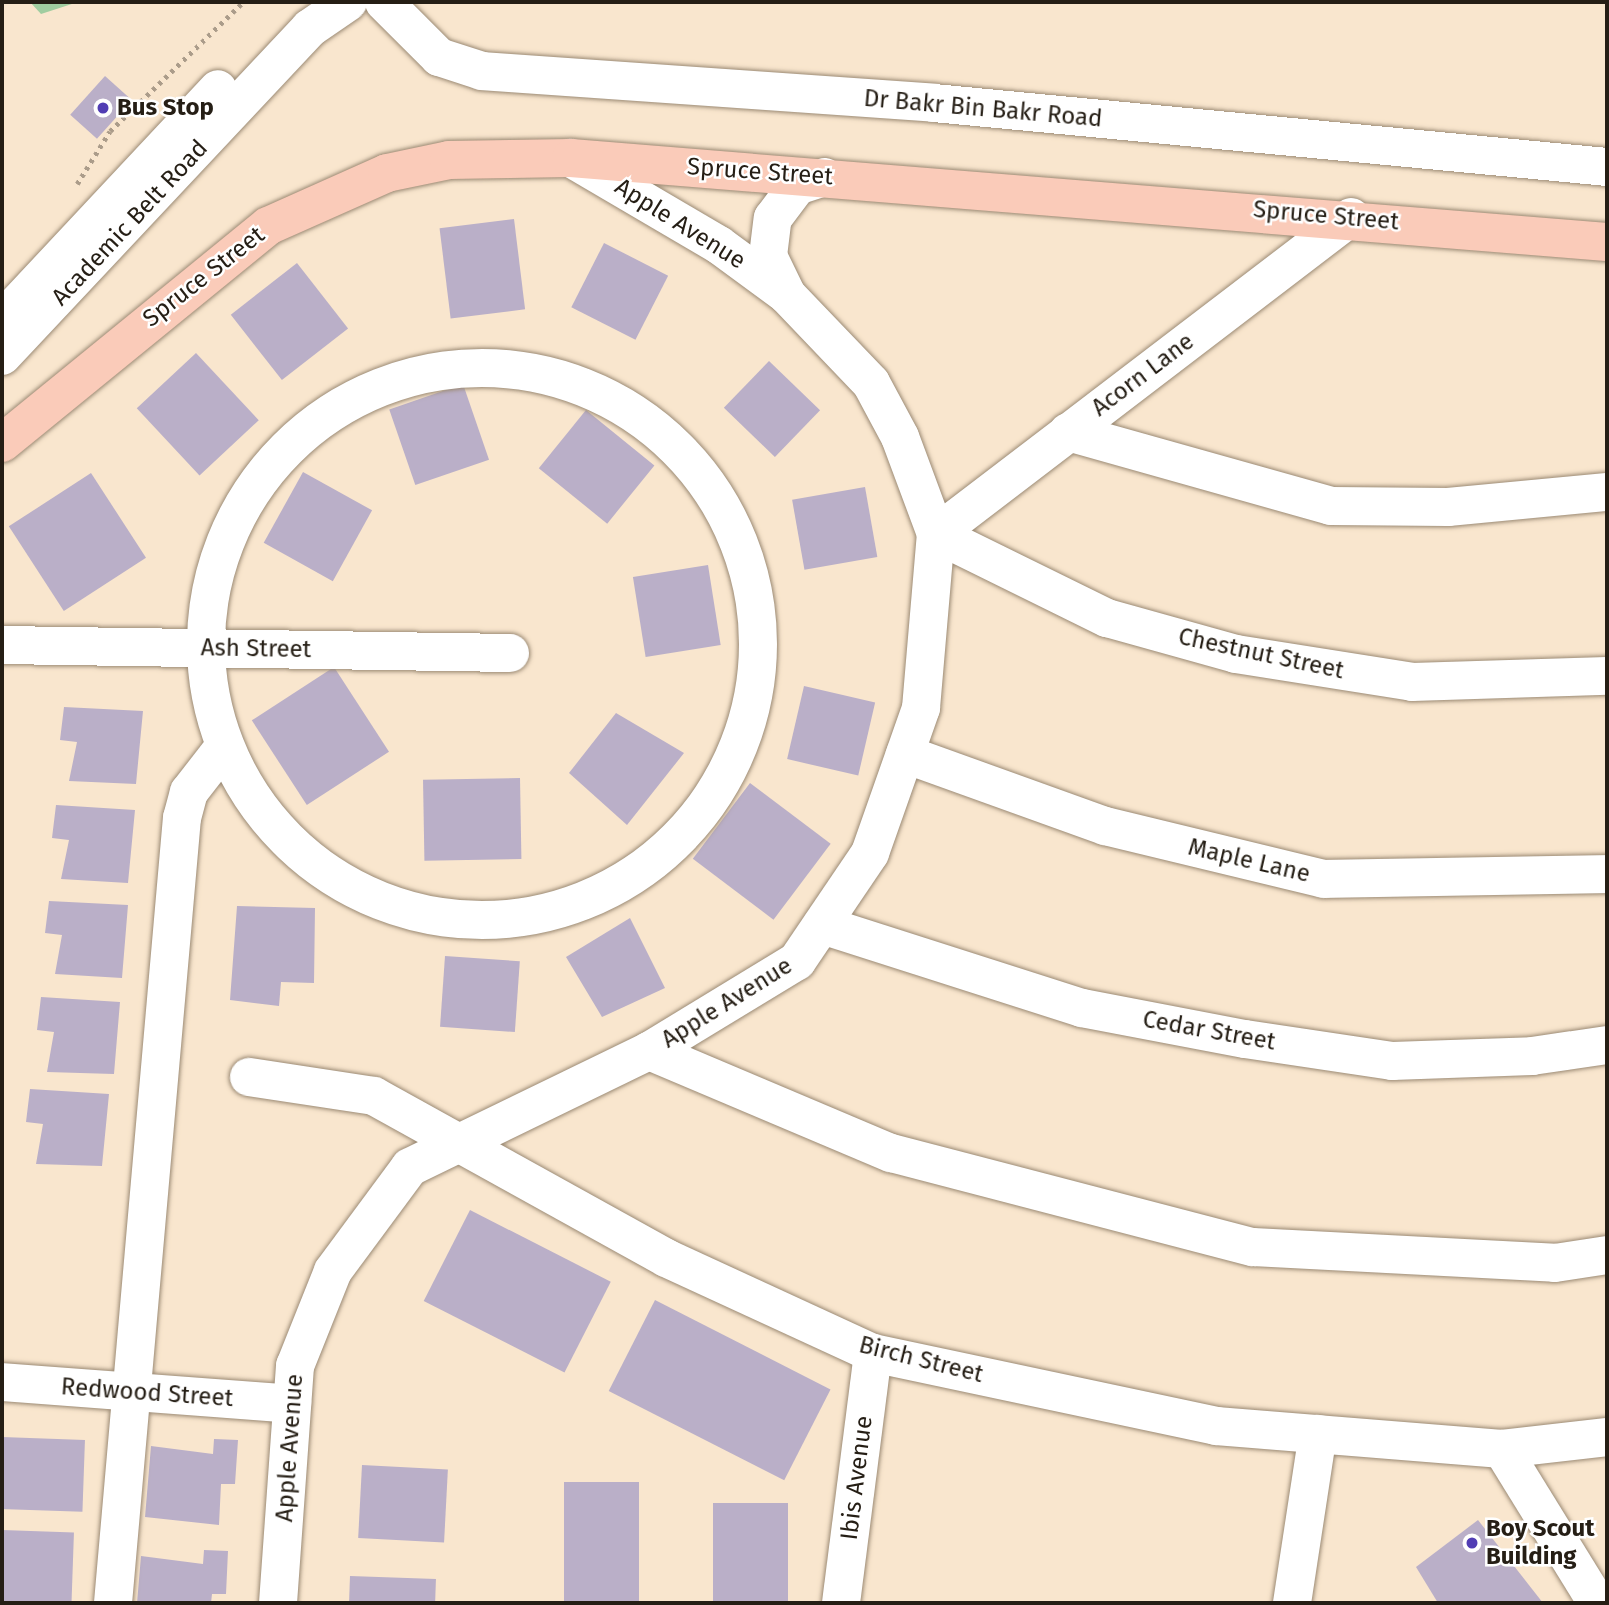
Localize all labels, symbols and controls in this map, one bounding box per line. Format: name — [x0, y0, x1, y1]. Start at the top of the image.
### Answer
street label: Dr Bakr Bin Bakr Road — [863, 84, 1103, 134]
place label: Bus Stop — [117, 94, 214, 122]
marker: Bus Stop — [95, 100, 111, 116]
street label: Academic Belt Road — [46, 134, 214, 312]
street label: Spruce Street — [686, 153, 834, 191]
street label: Apple Avenue — [609, 173, 751, 275]
street label: Spruce Street — [1252, 195, 1400, 237]
street label: Spruce Street — [138, 221, 270, 333]
street label: Acorn Lane — [1086, 327, 1200, 423]
street label: Chestnut Street — [1176, 622, 1346, 686]
street label: Ash Street — [201, 634, 311, 664]
street label: Maple Lane — [1185, 833, 1313, 889]
street label: Apple Avenue — [656, 952, 798, 1054]
street label: Cedar Street — [1140, 1005, 1278, 1057]
street label: Birch Street — [856, 1331, 986, 1389]
street label: Redwood Street — [60, 1373, 234, 1413]
street label: Apple Avenue — [270, 1373, 310, 1523]
street label: Ibis Avenue — [835, 1414, 879, 1542]
place label: Boy Scout Building — [1486, 1515, 1595, 1571]
marker: Boy Scout Building — [1464, 1535, 1480, 1551]

